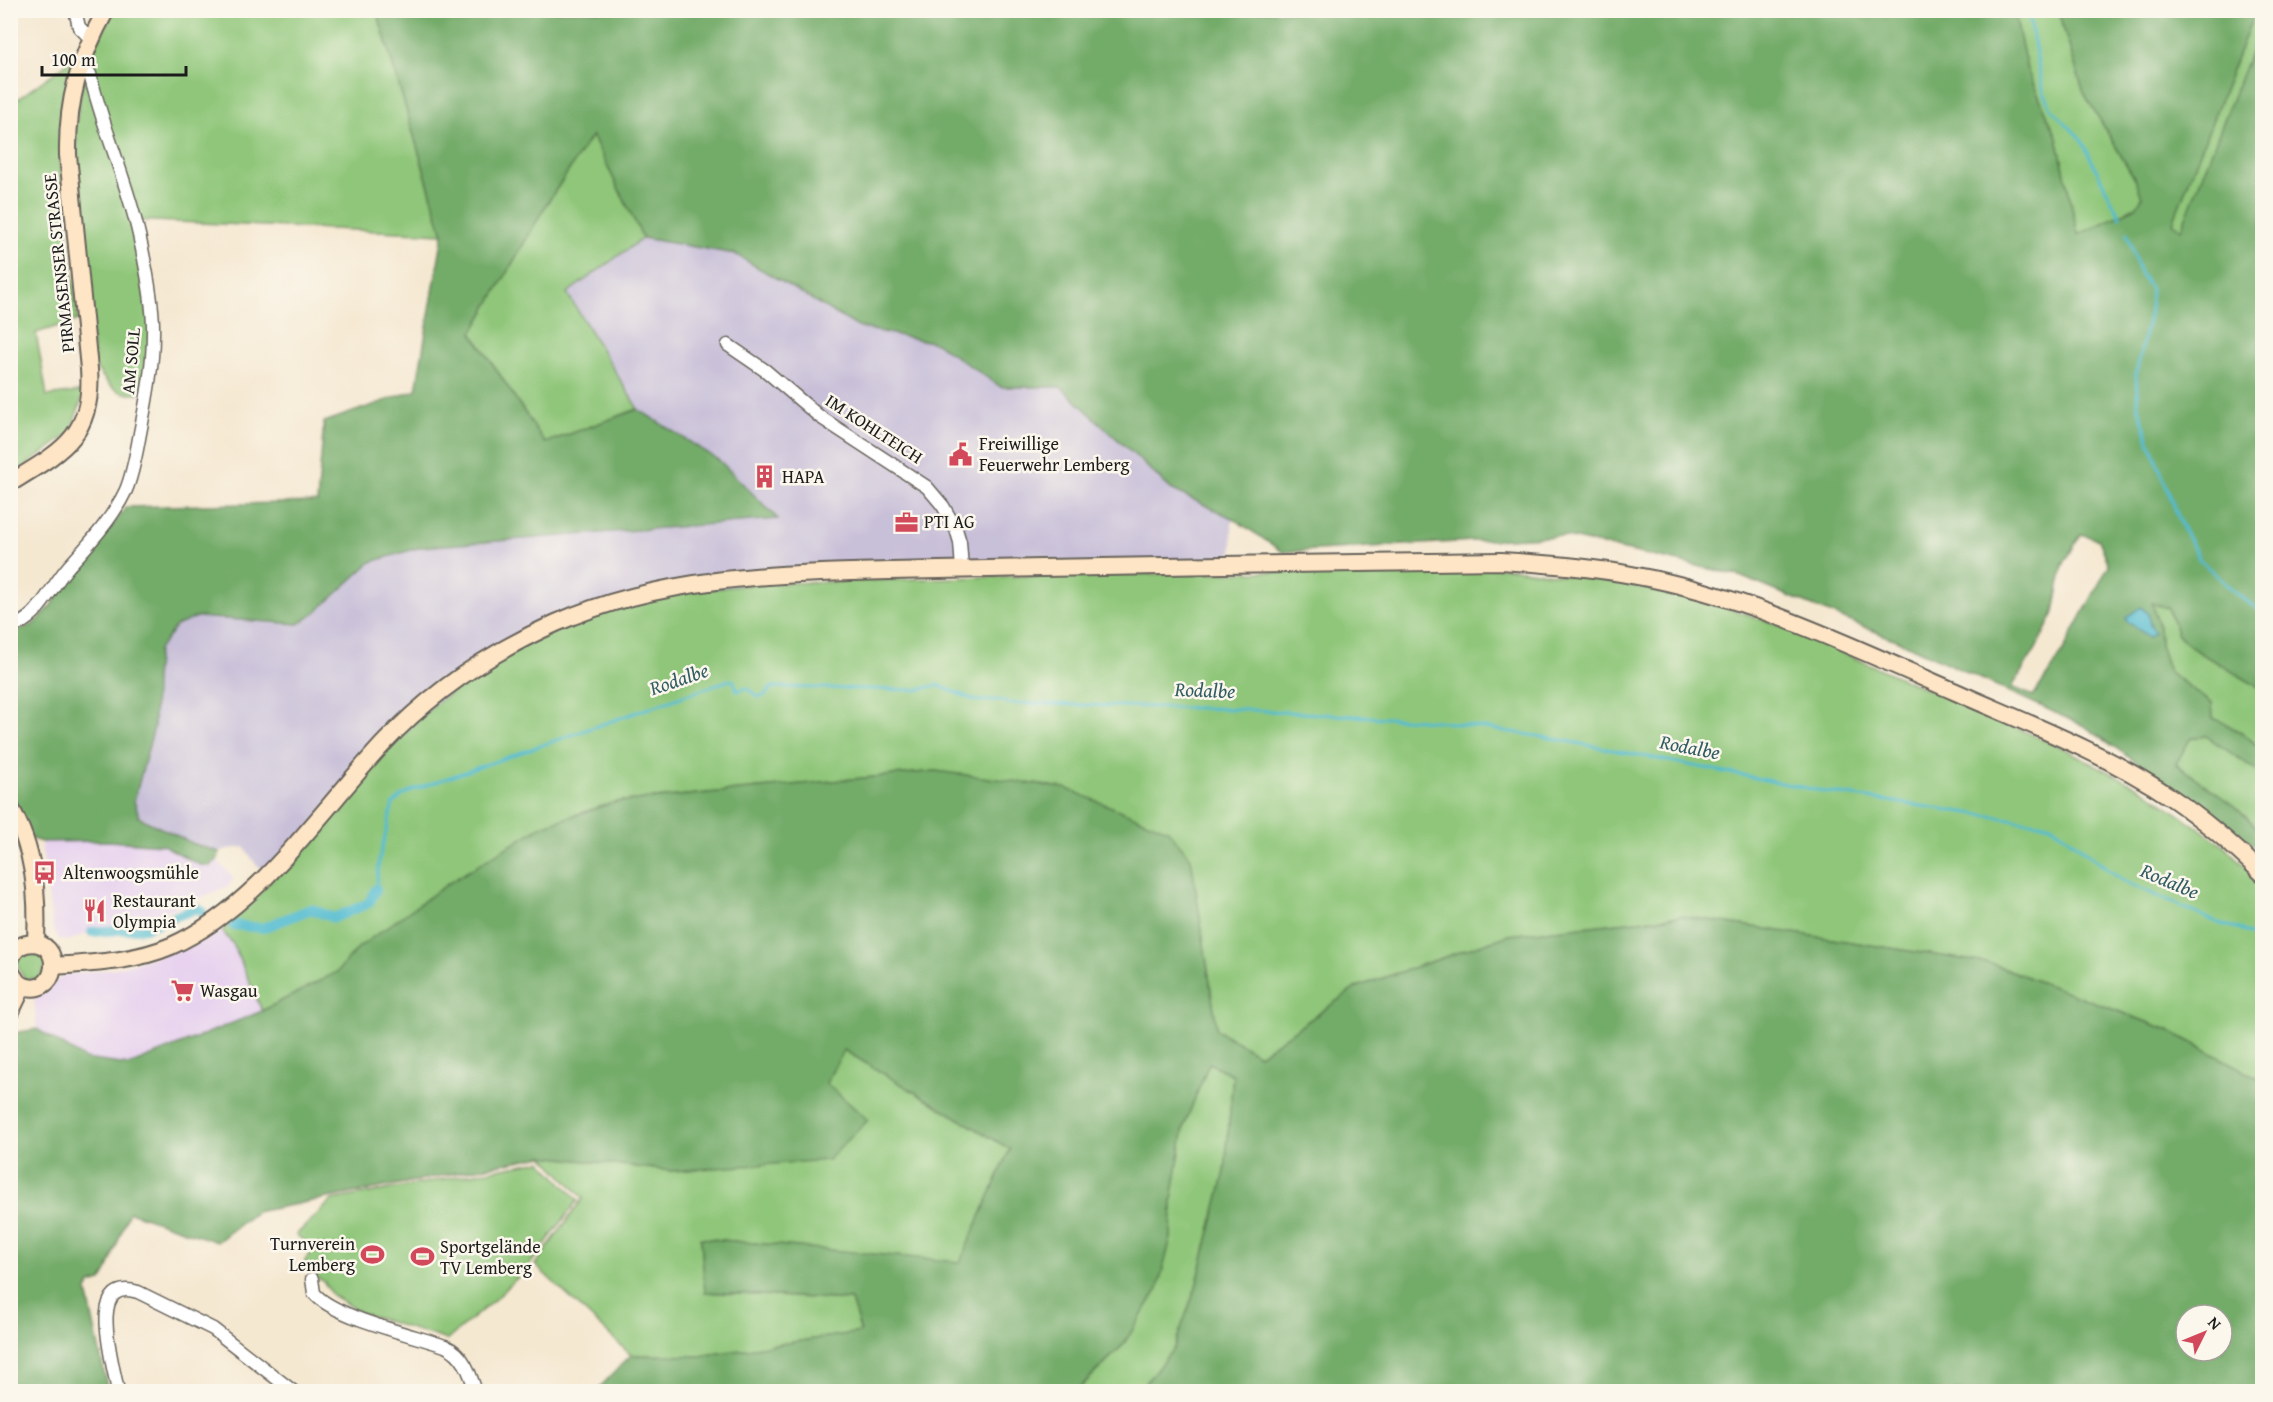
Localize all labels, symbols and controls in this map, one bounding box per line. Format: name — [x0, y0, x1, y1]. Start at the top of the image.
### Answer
scale bar — [42, 39, 186, 77]
text: 100 m — [51, 46, 96, 73]
street label: PIRMASENSER STRASSE — [36, 172, 81, 354]
street label: AM SOLL — [114, 326, 147, 395]
street label: IM KOHLTEICH — [820, 387, 928, 470]
place label: Freiwillige Feuerwehr Lemberg — [979, 430, 1130, 478]
public building icon: Freiwillige Feuerwehr Lemberg — [948, 441, 974, 467]
place label: HAPA — [782, 463, 824, 490]
building icon: HAPA — [751, 464, 777, 490]
place label: PTI AG — [924, 508, 975, 535]
office icon: PTI AG — [893, 509, 919, 535]
water label: Rodalbe — [644, 655, 712, 702]
water label: Rodalbe — [1173, 674, 1236, 705]
water label: Rodalbe — [1657, 726, 1723, 767]
water label: Rodalbe — [2136, 855, 2204, 906]
place label: Altenwoogsmühle — [63, 859, 199, 886]
bus stop icon: Altenwoogsmühle — [32, 860, 58, 886]
place label: Restaurant Olympia — [113, 887, 196, 935]
restaurant icon: Restaurant Olympia — [82, 898, 108, 924]
place label: Wasgau — [200, 977, 258, 1004]
supermarket icon: Wasgau — [169, 978, 195, 1004]
place label: Turnverein Lemberg — [270, 1230, 355, 1278]
place label: Sportgelände TV Lemberg — [440, 1233, 541, 1281]
sports icon: Turnverein Lemberg — [360, 1241, 386, 1267]
sports icon: Sportgelände TV Lemberg — [409, 1244, 435, 1270]
north arrow — [2174, 1303, 2234, 1363]
text: N — [2203, 1311, 2228, 1335]

